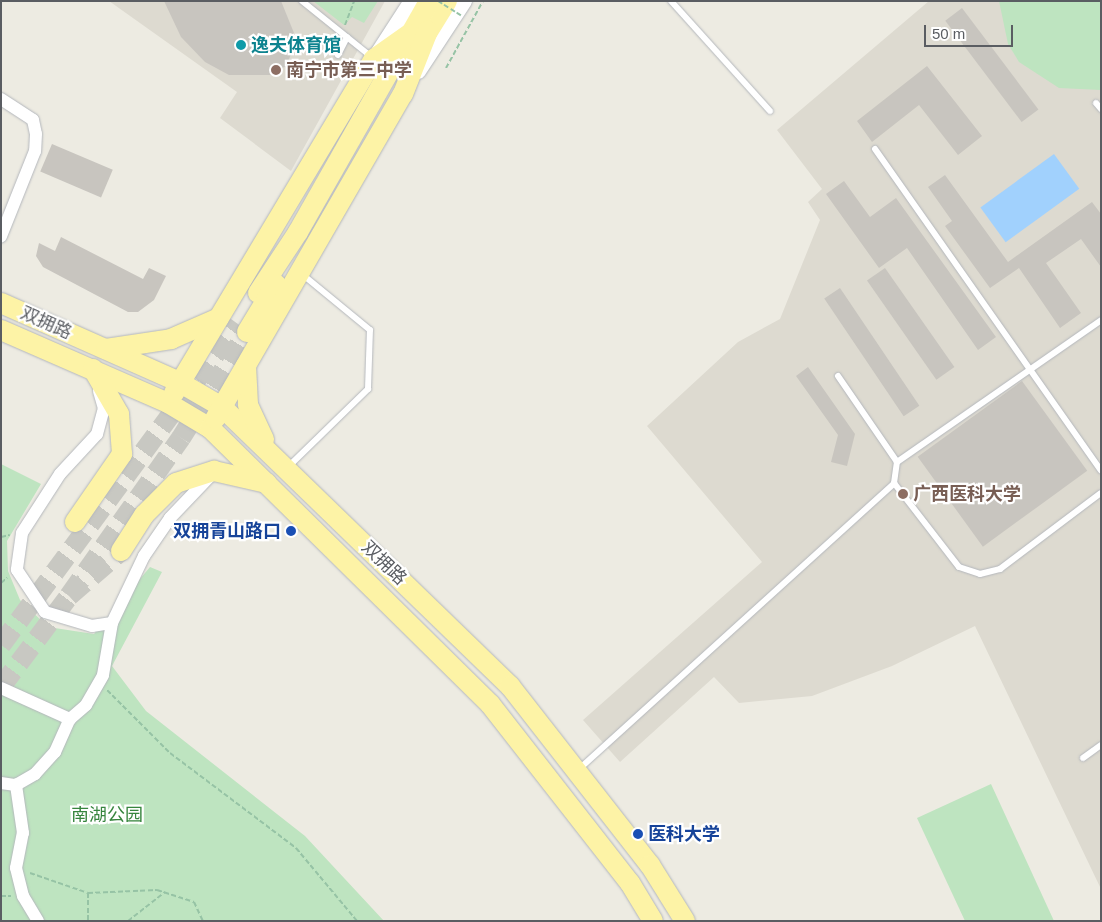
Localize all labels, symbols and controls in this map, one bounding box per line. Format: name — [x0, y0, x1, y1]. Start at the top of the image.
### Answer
scale bar — [927, 15, 1016, 47]
text: 50 m — [932, 25, 965, 42]
place label: 逸夫体育馆 — [251, 34, 341, 56]
marker: 逸夫体育馆 — [235, 39, 247, 51]
place label: 南宁市第三中学 — [286, 59, 412, 81]
marker: 南宁市第三中学 — [270, 64, 282, 76]
street label: 双拥路 — [17, 302, 75, 344]
place label: 广西医科大学 — [913, 483, 1021, 505]
marker: 广西医科大学 — [897, 488, 909, 500]
place label: 双拥青山路口 — [173, 520, 281, 542]
marker: 双拥青山路口 — [285, 525, 297, 537]
street label: 双拥路 — [357, 536, 411, 590]
park label: 南湖公园 — [71, 804, 143, 826]
place label: 医科大学 — [648, 823, 720, 845]
marker: 医科大学 — [632, 828, 644, 840]

